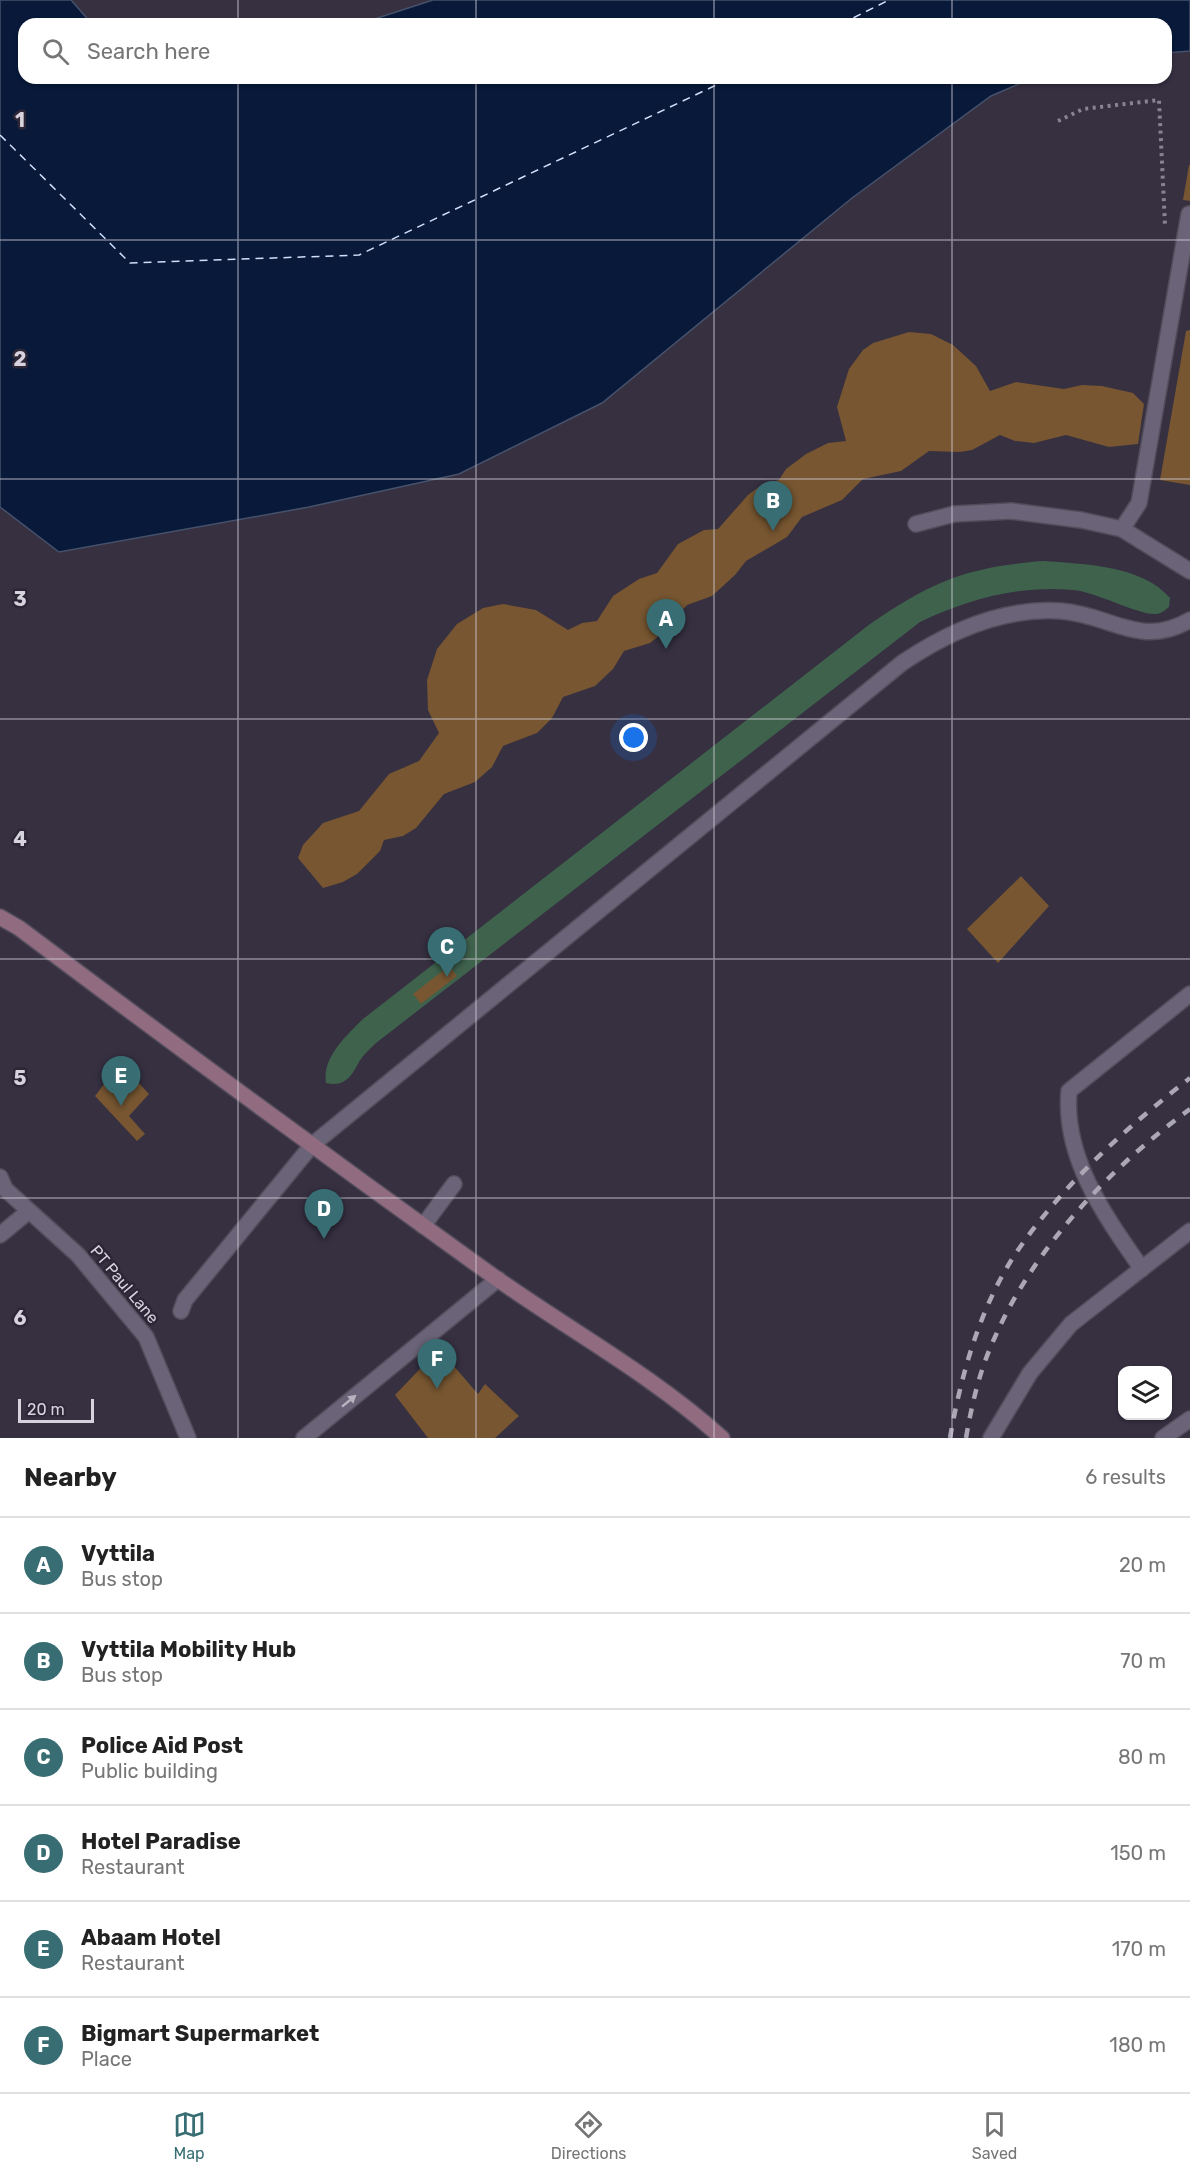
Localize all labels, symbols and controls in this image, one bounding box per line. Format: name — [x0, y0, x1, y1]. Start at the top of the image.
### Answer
search box — [18, 18, 1172, 84]
icon: search — [39, 35, 72, 68]
text: Search here — [87, 38, 210, 65]
text: 1 — [15, 108, 25, 132]
text: 2 — [14, 347, 27, 371]
pin: B — [754, 482, 792, 531]
text: 3 — [13, 587, 27, 611]
pin: A — [646, 600, 686, 649]
your location — [619, 723, 648, 752]
text: 4 — [13, 827, 27, 851]
pin: C — [428, 928, 466, 977]
pin: E — [102, 1056, 140, 1106]
text: 5 — [14, 1066, 27, 1090]
pin: D — [304, 1190, 344, 1239]
street label: PT Paul Lane — [87, 1241, 163, 1327]
text: 6 — [13, 1306, 27, 1330]
pin: F — [418, 1340, 456, 1389]
map controls — [1118, 1366, 1172, 1420]
button: layers — [1118, 1366, 1172, 1420]
one-way arrow — [341, 1395, 356, 1408]
scale bar — [18, 1396, 94, 1424]
text: 20 m — [27, 1400, 65, 1419]
text: Nearby — [24, 1462, 117, 1493]
text: 6 results — [1085, 1465, 1166, 1489]
text: Vyttila — [81, 1540, 155, 1567]
text: A — [36, 1553, 51, 1577]
text: 20 m — [1119, 1553, 1166, 1577]
text: Bus stop — [81, 1567, 163, 1591]
text: Vyttila Mobility Hub — [81, 1636, 296, 1663]
text: B — [36, 1649, 51, 1673]
text: 70 m — [1120, 1649, 1166, 1673]
text: Bus stop — [81, 1663, 163, 1687]
text: Police Aid Post — [81, 1732, 243, 1759]
text: C — [36, 1745, 51, 1769]
text: 80 m — [1118, 1745, 1166, 1769]
text: Public building — [81, 1759, 218, 1783]
text: Hotel Paradise — [81, 1828, 241, 1855]
text: D — [36, 1841, 51, 1865]
text: 150 m — [1110, 1841, 1166, 1865]
text: Restaurant — [81, 1855, 185, 1879]
text: Abaam Hotel — [81, 1924, 221, 1951]
text: E — [37, 1937, 50, 1961]
text: 170 m — [1112, 1937, 1166, 1961]
text: Restaurant — [81, 1951, 185, 1975]
text: Bigmart Supermarket — [81, 2020, 319, 2047]
text: F — [37, 2033, 50, 2057]
text: 180 m — [1109, 2033, 1166, 2057]
text: Place — [81, 2047, 132, 2071]
tab: Map — [173, 2108, 206, 2163]
tab: Directions — [551, 2108, 627, 2163]
tab: Saved — [972, 2108, 1017, 2163]

